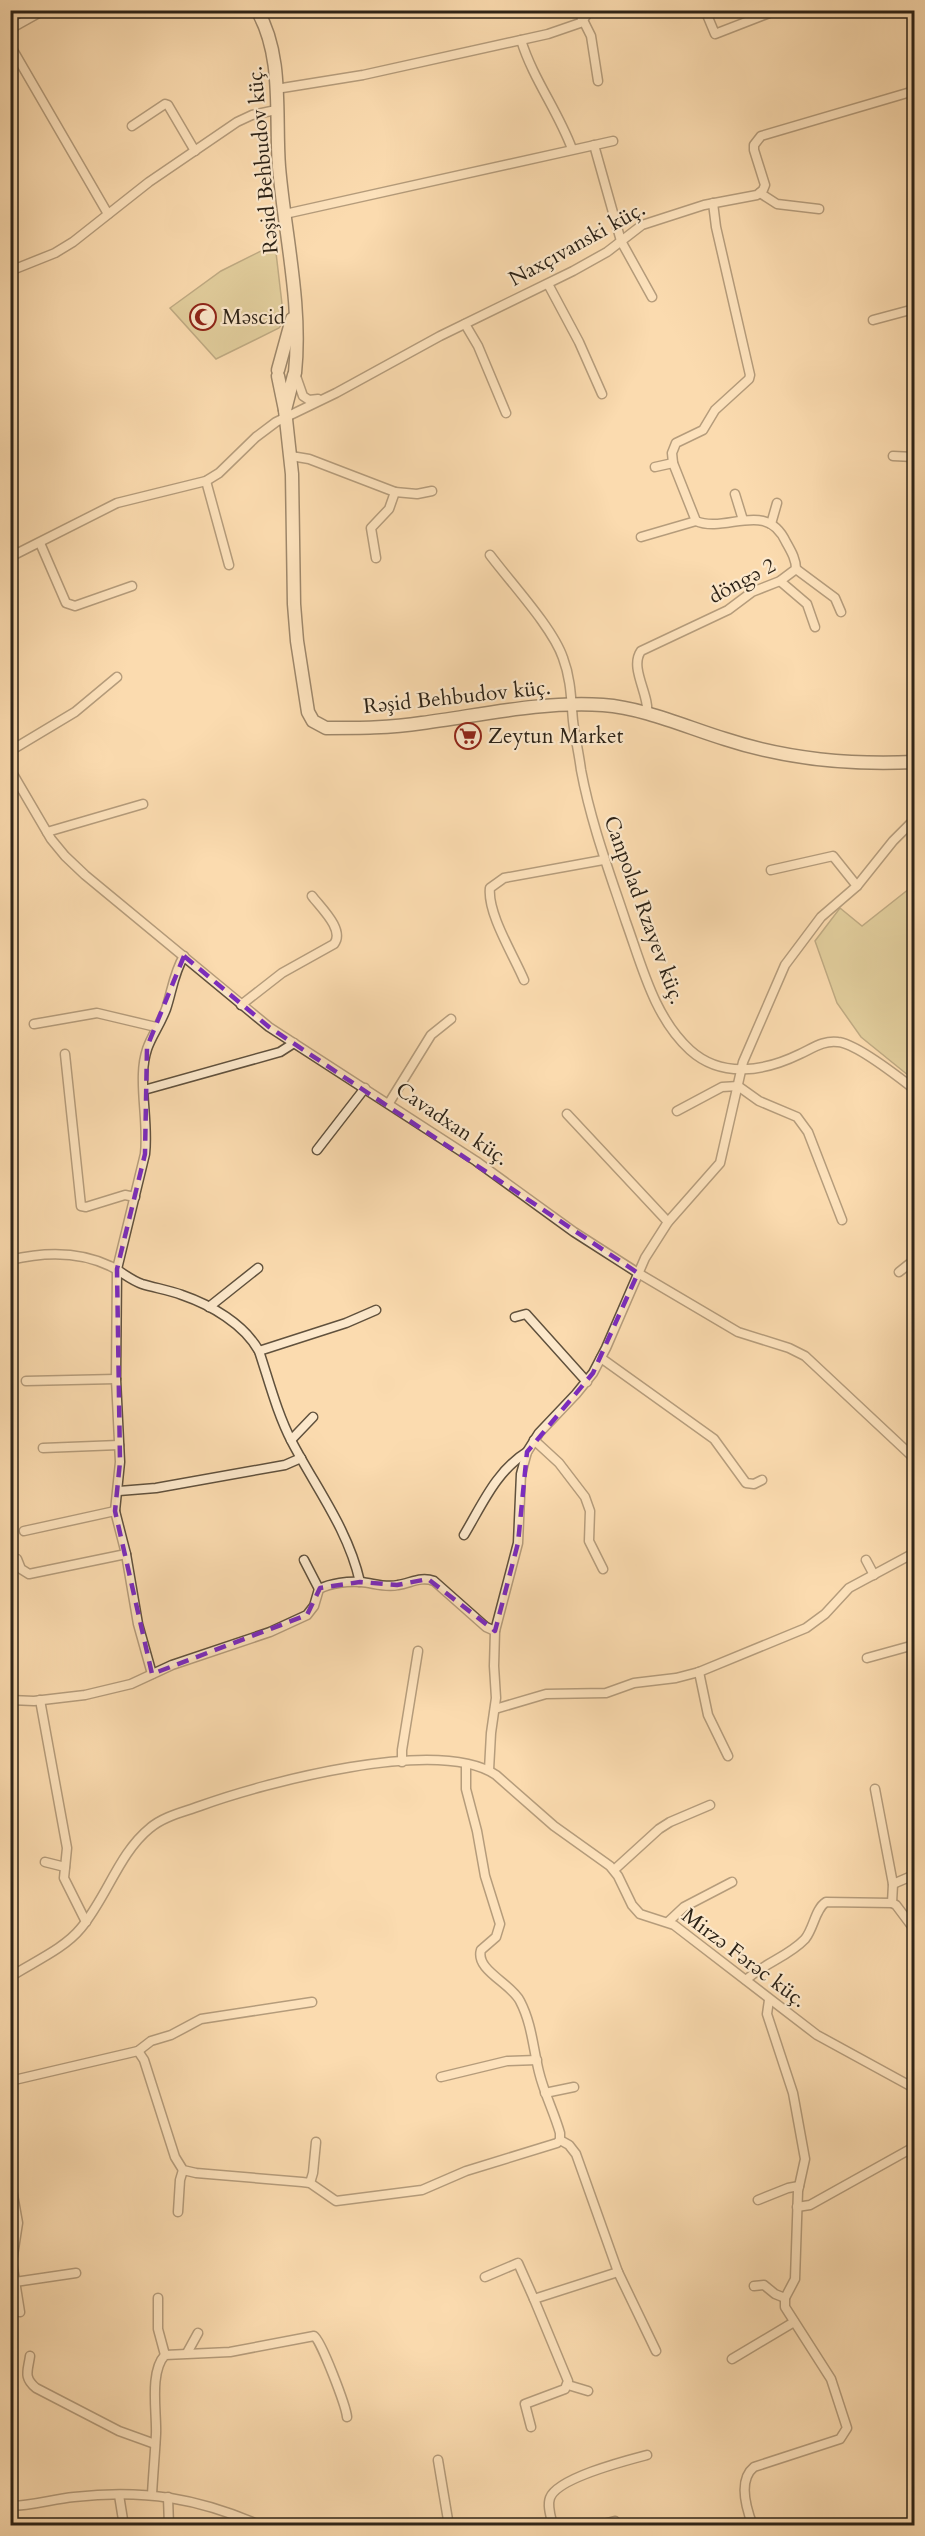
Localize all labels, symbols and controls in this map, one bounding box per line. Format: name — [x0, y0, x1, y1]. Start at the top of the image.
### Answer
street label: Rəşid Behbudov küç. — [240, 65, 286, 255]
street label: Naxçıvanski küç. — [503, 194, 651, 294]
mosque icon: Məscid — [188, 302, 218, 332]
place label: Məscid — [222, 303, 285, 332]
street label: döngə 2 — [703, 551, 781, 611]
street label: Rəşid Behbudov küç. — [362, 673, 552, 721]
supermarket icon: Zeytun Market — [453, 721, 483, 751]
place label: Zeytun Market — [488, 722, 624, 751]
street label: Canpolad Rzayev küç. — [596, 812, 692, 1008]
street label: Cavadxan küç. — [390, 1075, 514, 1173]
street label: Mirzə Fərəc küç. — [676, 1901, 812, 2015]

